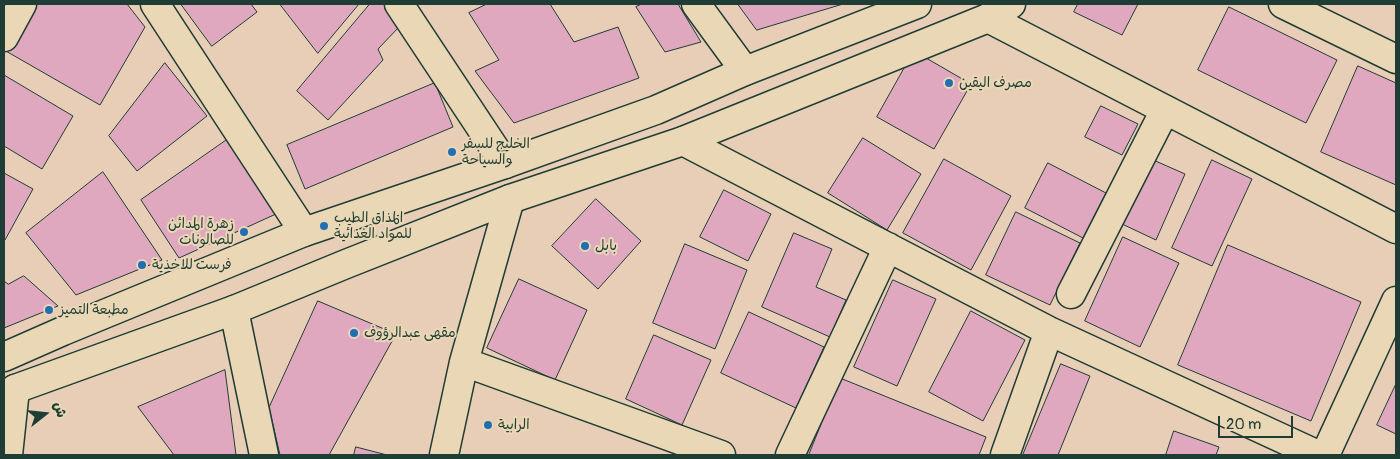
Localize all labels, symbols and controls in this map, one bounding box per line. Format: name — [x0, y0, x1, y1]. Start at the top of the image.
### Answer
place label: مصرف اليقين — [959, 75, 1032, 91]
marker: مصرف اليقين — [943, 77, 955, 89]
place label: الخليج للسفر والسياحة — [462, 136, 530, 168]
marker: الخليج للسفر والسياحة — [446, 146, 458, 158]
place label: المذاق الطيب للمواد الغذائية — [334, 210, 412, 242]
place label: زهرة المدائن للصالونات — [168, 216, 234, 248]
marker: المذاق الطيب للمواد الغذائية — [318, 220, 330, 232]
marker: زهرة المدائن للصالونات — [238, 226, 250, 238]
place label: بابل — [595, 238, 617, 254]
marker: بابل — [579, 240, 591, 252]
place label: فرست للاخذية — [152, 257, 232, 273]
marker: فرست للاخذية — [136, 259, 148, 271]
place label: مطبعة التميز — [59, 302, 129, 318]
marker: مطبعة التميز — [43, 304, 55, 316]
place label: مقهى عبدالرؤوف — [364, 325, 456, 341]
marker: مقهى عبدالرؤوف — [348, 327, 360, 339]
north arrow — [20, 389, 70, 439]
text: ش — [50, 400, 70, 419]
scale bar — [1220, 406, 1295, 438]
text: 20 m — [1226, 415, 1261, 434]
place label: الرابية — [498, 417, 530, 433]
marker: الرابية — [482, 419, 494, 431]

